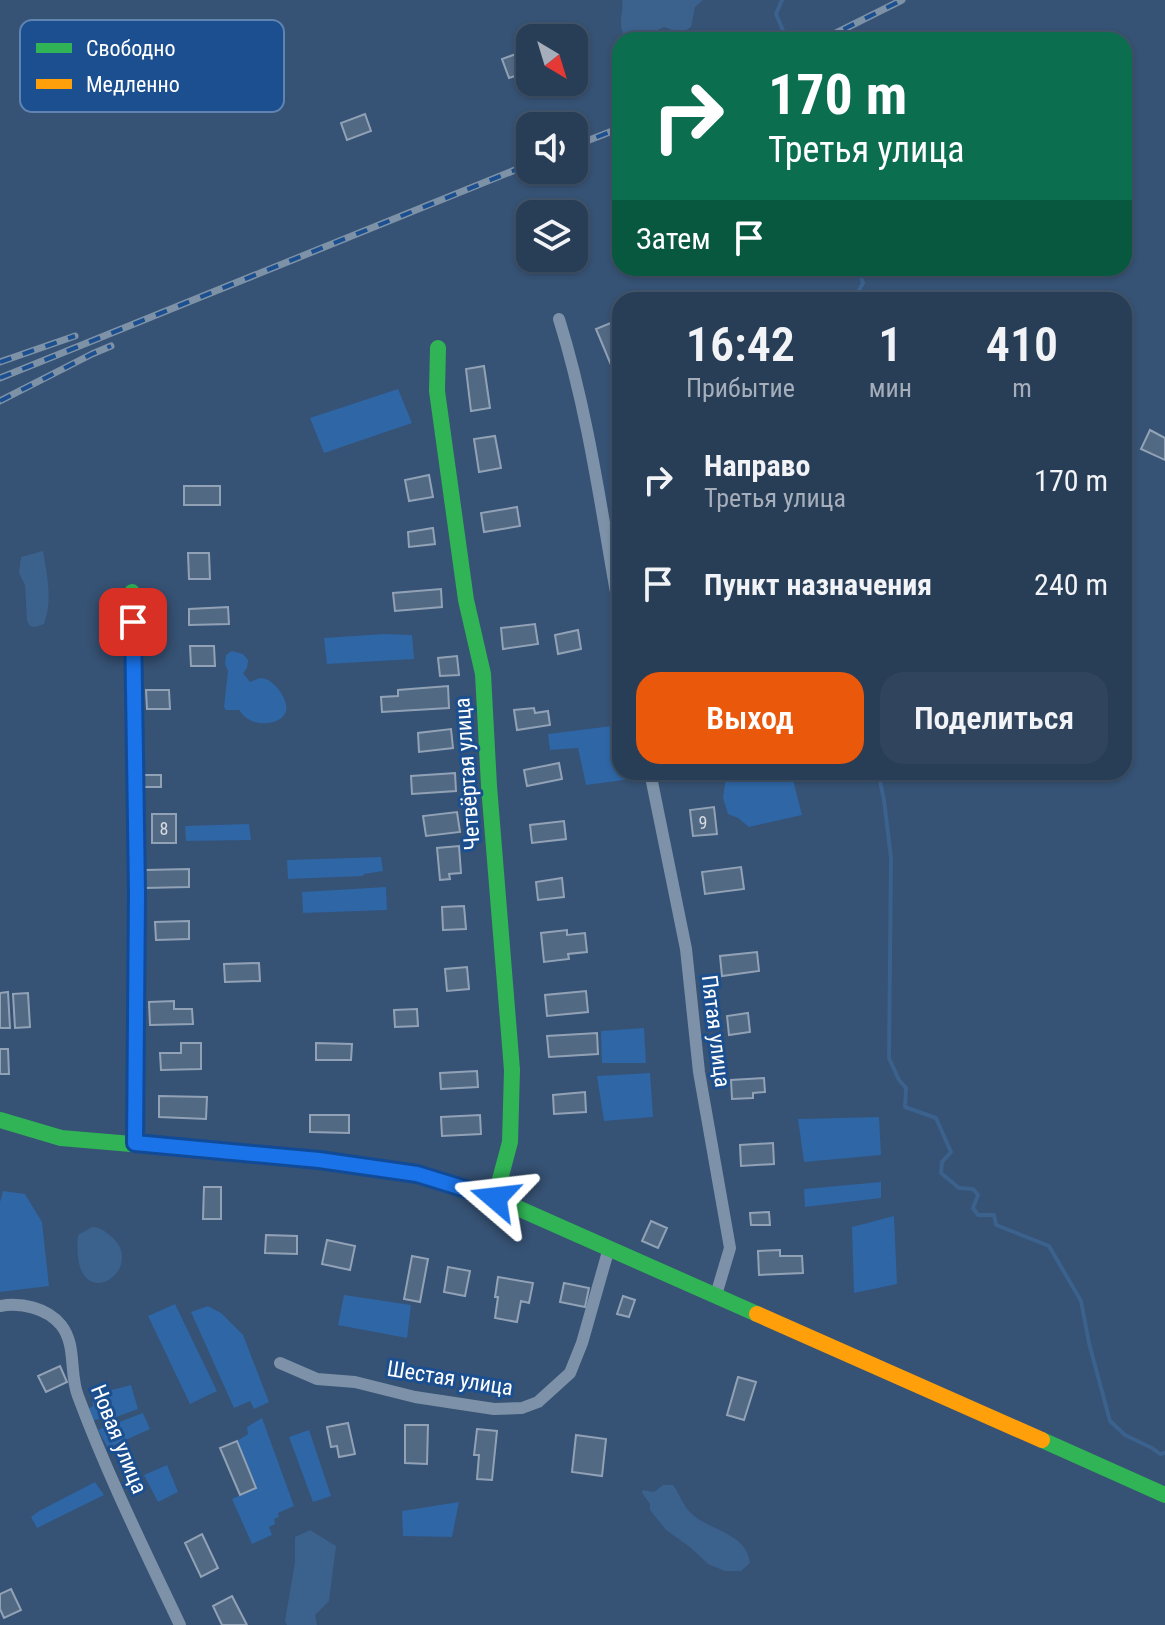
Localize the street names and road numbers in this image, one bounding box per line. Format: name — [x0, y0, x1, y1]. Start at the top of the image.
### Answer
street label: Четвёртая улица — [449, 697, 485, 851]
street label: Пятая улица — [697, 973, 735, 1089]
street label: Шестая улица — [385, 1356, 515, 1400]
street label: Новая улица — [86, 1381, 152, 1497]

